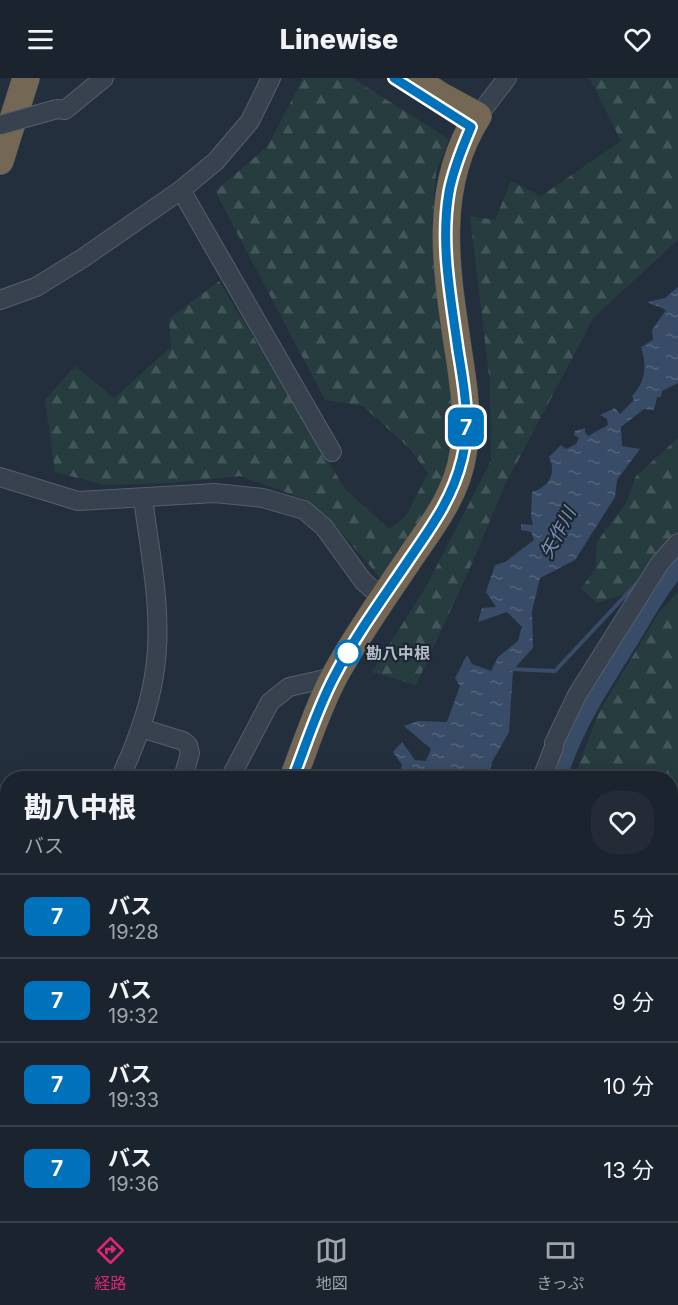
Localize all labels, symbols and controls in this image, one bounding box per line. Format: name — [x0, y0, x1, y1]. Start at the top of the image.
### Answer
icon: menu — [24, 23, 57, 56]
text: Linewise — [280, 23, 398, 56]
icon: heart — [621, 23, 654, 56]
line badge: 7 — [446, 408, 486, 446]
text: 7 — [460, 415, 472, 440]
water label: 矢作川 — [536, 502, 580, 562]
marker: 勘八中根 — [335, 640, 361, 666]
place label: 勘八中根 — [366, 643, 430, 663]
text: 勘八中根 — [24, 790, 136, 824]
button: heart — [591, 791, 654, 854]
text: バス — [24, 834, 64, 858]
text: バス — [108, 893, 152, 919]
text: 7 — [51, 904, 63, 929]
text: 5 分 — [612, 905, 654, 931]
text: 19:28 — [108, 920, 159, 944]
text: バス — [108, 977, 152, 1003]
text: 7 — [51, 988, 63, 1013]
text: 9 分 — [612, 989, 654, 1015]
text: 19:32 — [108, 1004, 159, 1028]
text: バス — [108, 1061, 152, 1087]
text: 7 — [51, 1072, 63, 1097]
text: 10 分 — [603, 1073, 654, 1099]
text: 19:33 — [108, 1088, 159, 1112]
text: バス — [108, 1145, 152, 1171]
text: 7 — [51, 1156, 63, 1181]
text: 13 分 — [603, 1157, 654, 1183]
text: 19:36 — [108, 1172, 159, 1196]
tab: 経路 — [94, 1234, 127, 1294]
tab: 地図 — [315, 1234, 348, 1294]
tab: きっぷ — [537, 1234, 584, 1294]

